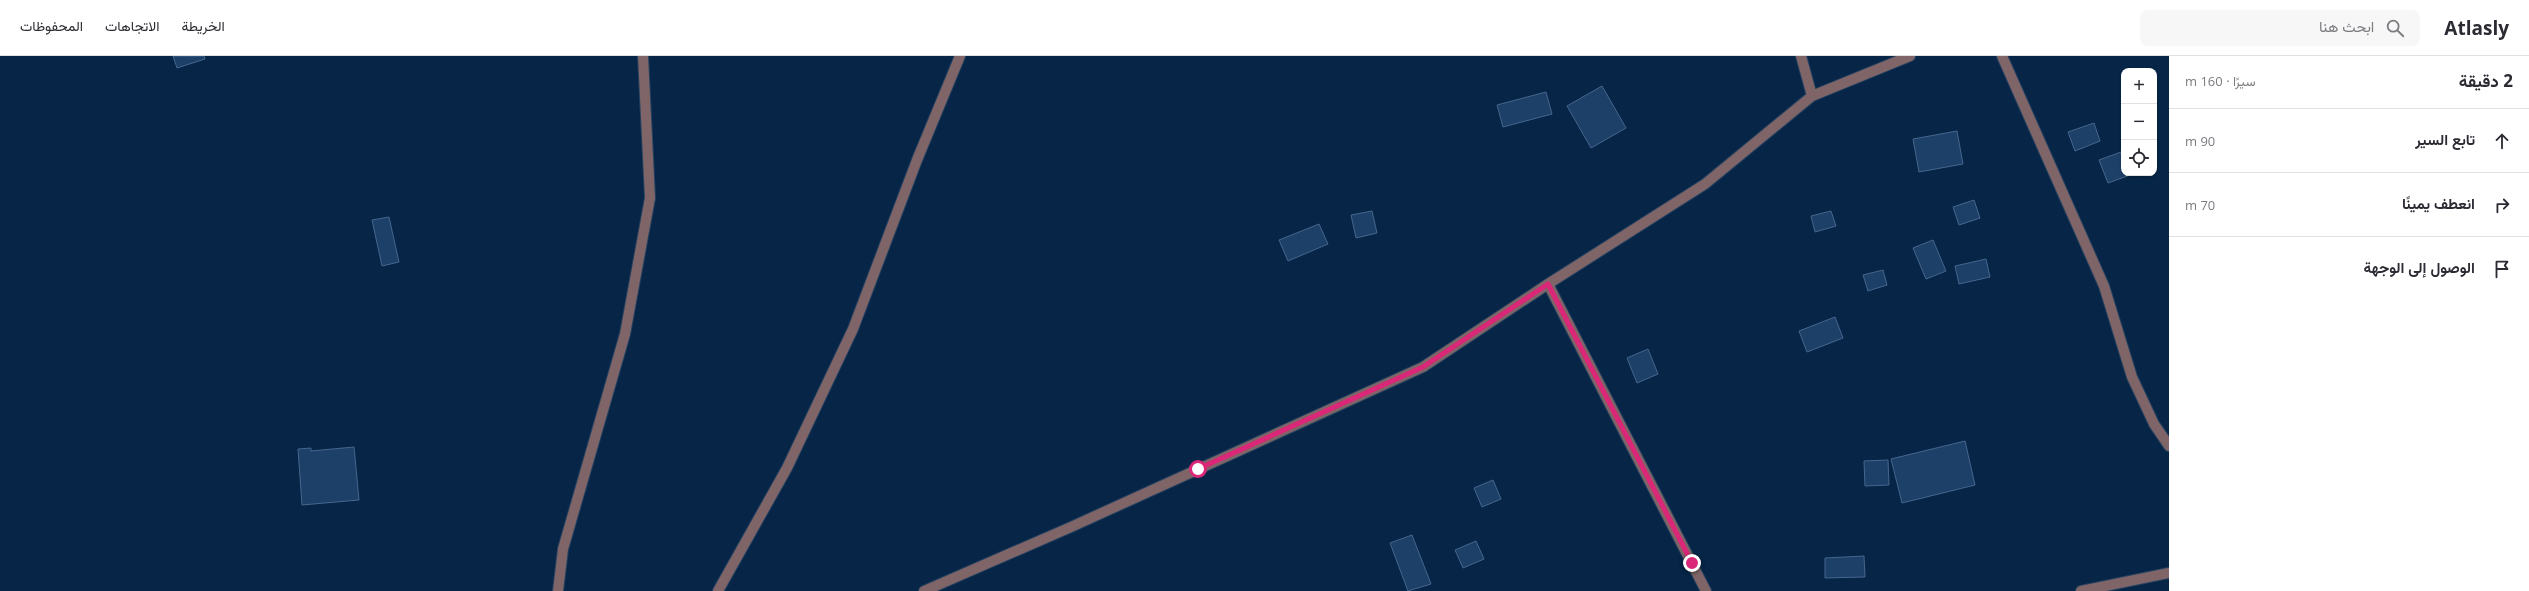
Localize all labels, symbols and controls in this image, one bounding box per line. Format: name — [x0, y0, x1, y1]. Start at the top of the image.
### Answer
search box — [2140, 10, 2420, 46]
text: Atlasly — [2444, 15, 2509, 41]
text: المحفوظات — [20, 16, 83, 35]
text: الاتجاهات — [105, 16, 159, 35]
text: الخريطة — [181, 16, 225, 35]
text: ابحث هنا — [2319, 16, 2374, 36]
icon: search — [2384, 17, 2406, 39]
map controls — [2121, 68, 2157, 176]
button: + — [2121, 68, 2157, 104]
text: 2 دقيقة — [2459, 69, 2513, 92]
text: سيرًا · 160 m — [2185, 72, 2255, 90]
button: − — [2121, 104, 2157, 140]
text: تابع السير — [2415, 129, 2475, 149]
icon: ahead — [2491, 130, 2513, 152]
text: 90 m — [2185, 132, 2215, 150]
button: locate — [2121, 140, 2157, 176]
text: انعطف يمينًا — [2402, 193, 2475, 213]
icon: right — [2491, 194, 2513, 216]
text: 70 m — [2185, 196, 2215, 214]
text: الوصول إلى الوجهة — [2364, 257, 2475, 277]
icon: arrive — [2491, 258, 2513, 280]
route start — [1189, 460, 1207, 478]
route end — [1683, 554, 1701, 572]

